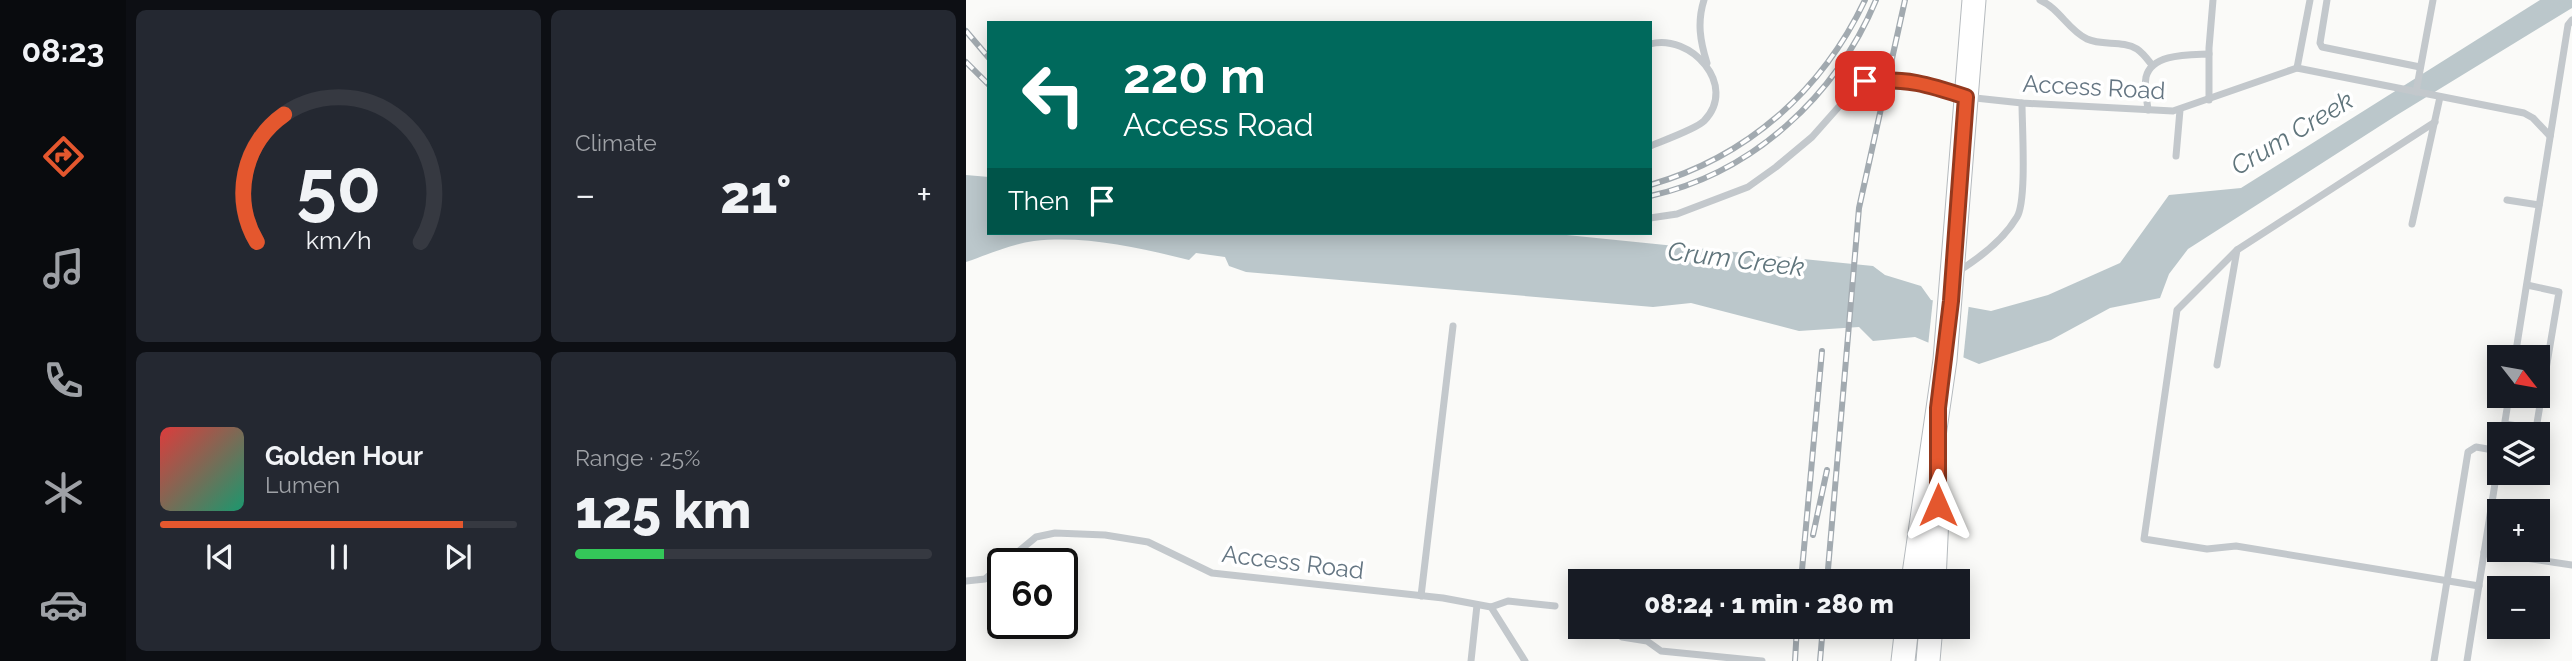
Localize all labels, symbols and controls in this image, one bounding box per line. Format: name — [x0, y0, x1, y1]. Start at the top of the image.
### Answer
text: 08:23 — [22, 32, 104, 69]
text: 220 m — [1123, 47, 1266, 104]
icon: left — [1008, 49, 1099, 140]
pin — [1835, 51, 1895, 111]
icon: arrive — [1846, 62, 1884, 100]
street label: Access Road — [2022, 69, 2166, 105]
water label: Crum Creek — [2225, 85, 2359, 181]
text: Access Road — [1123, 106, 1314, 143]
text: Climate — [575, 129, 657, 156]
icon: directions — [39, 132, 88, 181]
text: 50 — [296, 144, 381, 229]
text: 21° — [720, 164, 791, 225]
text: − — [575, 172, 595, 217]
text: + — [916, 172, 932, 217]
icon: arrive — [1083, 182, 1121, 220]
text: Then — [1008, 186, 1069, 216]
text: km/h — [306, 225, 371, 255]
water label: Crum Creek — [1666, 236, 1806, 282]
icon: music — [39, 244, 88, 293]
north arrow — [2487, 345, 2550, 408]
map controls — [2487, 345, 2550, 639]
icon: phone — [39, 356, 88, 405]
button: layers — [2487, 422, 2550, 485]
text: Golden Hour — [265, 441, 423, 471]
text: Range · 25% — [575, 444, 701, 471]
icon: climate — [39, 468, 88, 517]
position arrow — [1901, 468, 1975, 542]
text: Lumen — [265, 471, 340, 498]
text: 125 km — [575, 479, 751, 540]
button: + — [2487, 499, 2550, 562]
icon: previous — [201, 538, 239, 576]
icon: pause — [320, 538, 358, 576]
icon: next — [439, 538, 477, 576]
street label: Access Road — [1220, 539, 1366, 585]
speed limit sign: 60 — [987, 548, 1078, 639]
button: − — [2487, 576, 2550, 639]
icon: car — [39, 580, 88, 629]
text: 08:24 · 1 min · 280 m — [1644, 589, 1894, 619]

